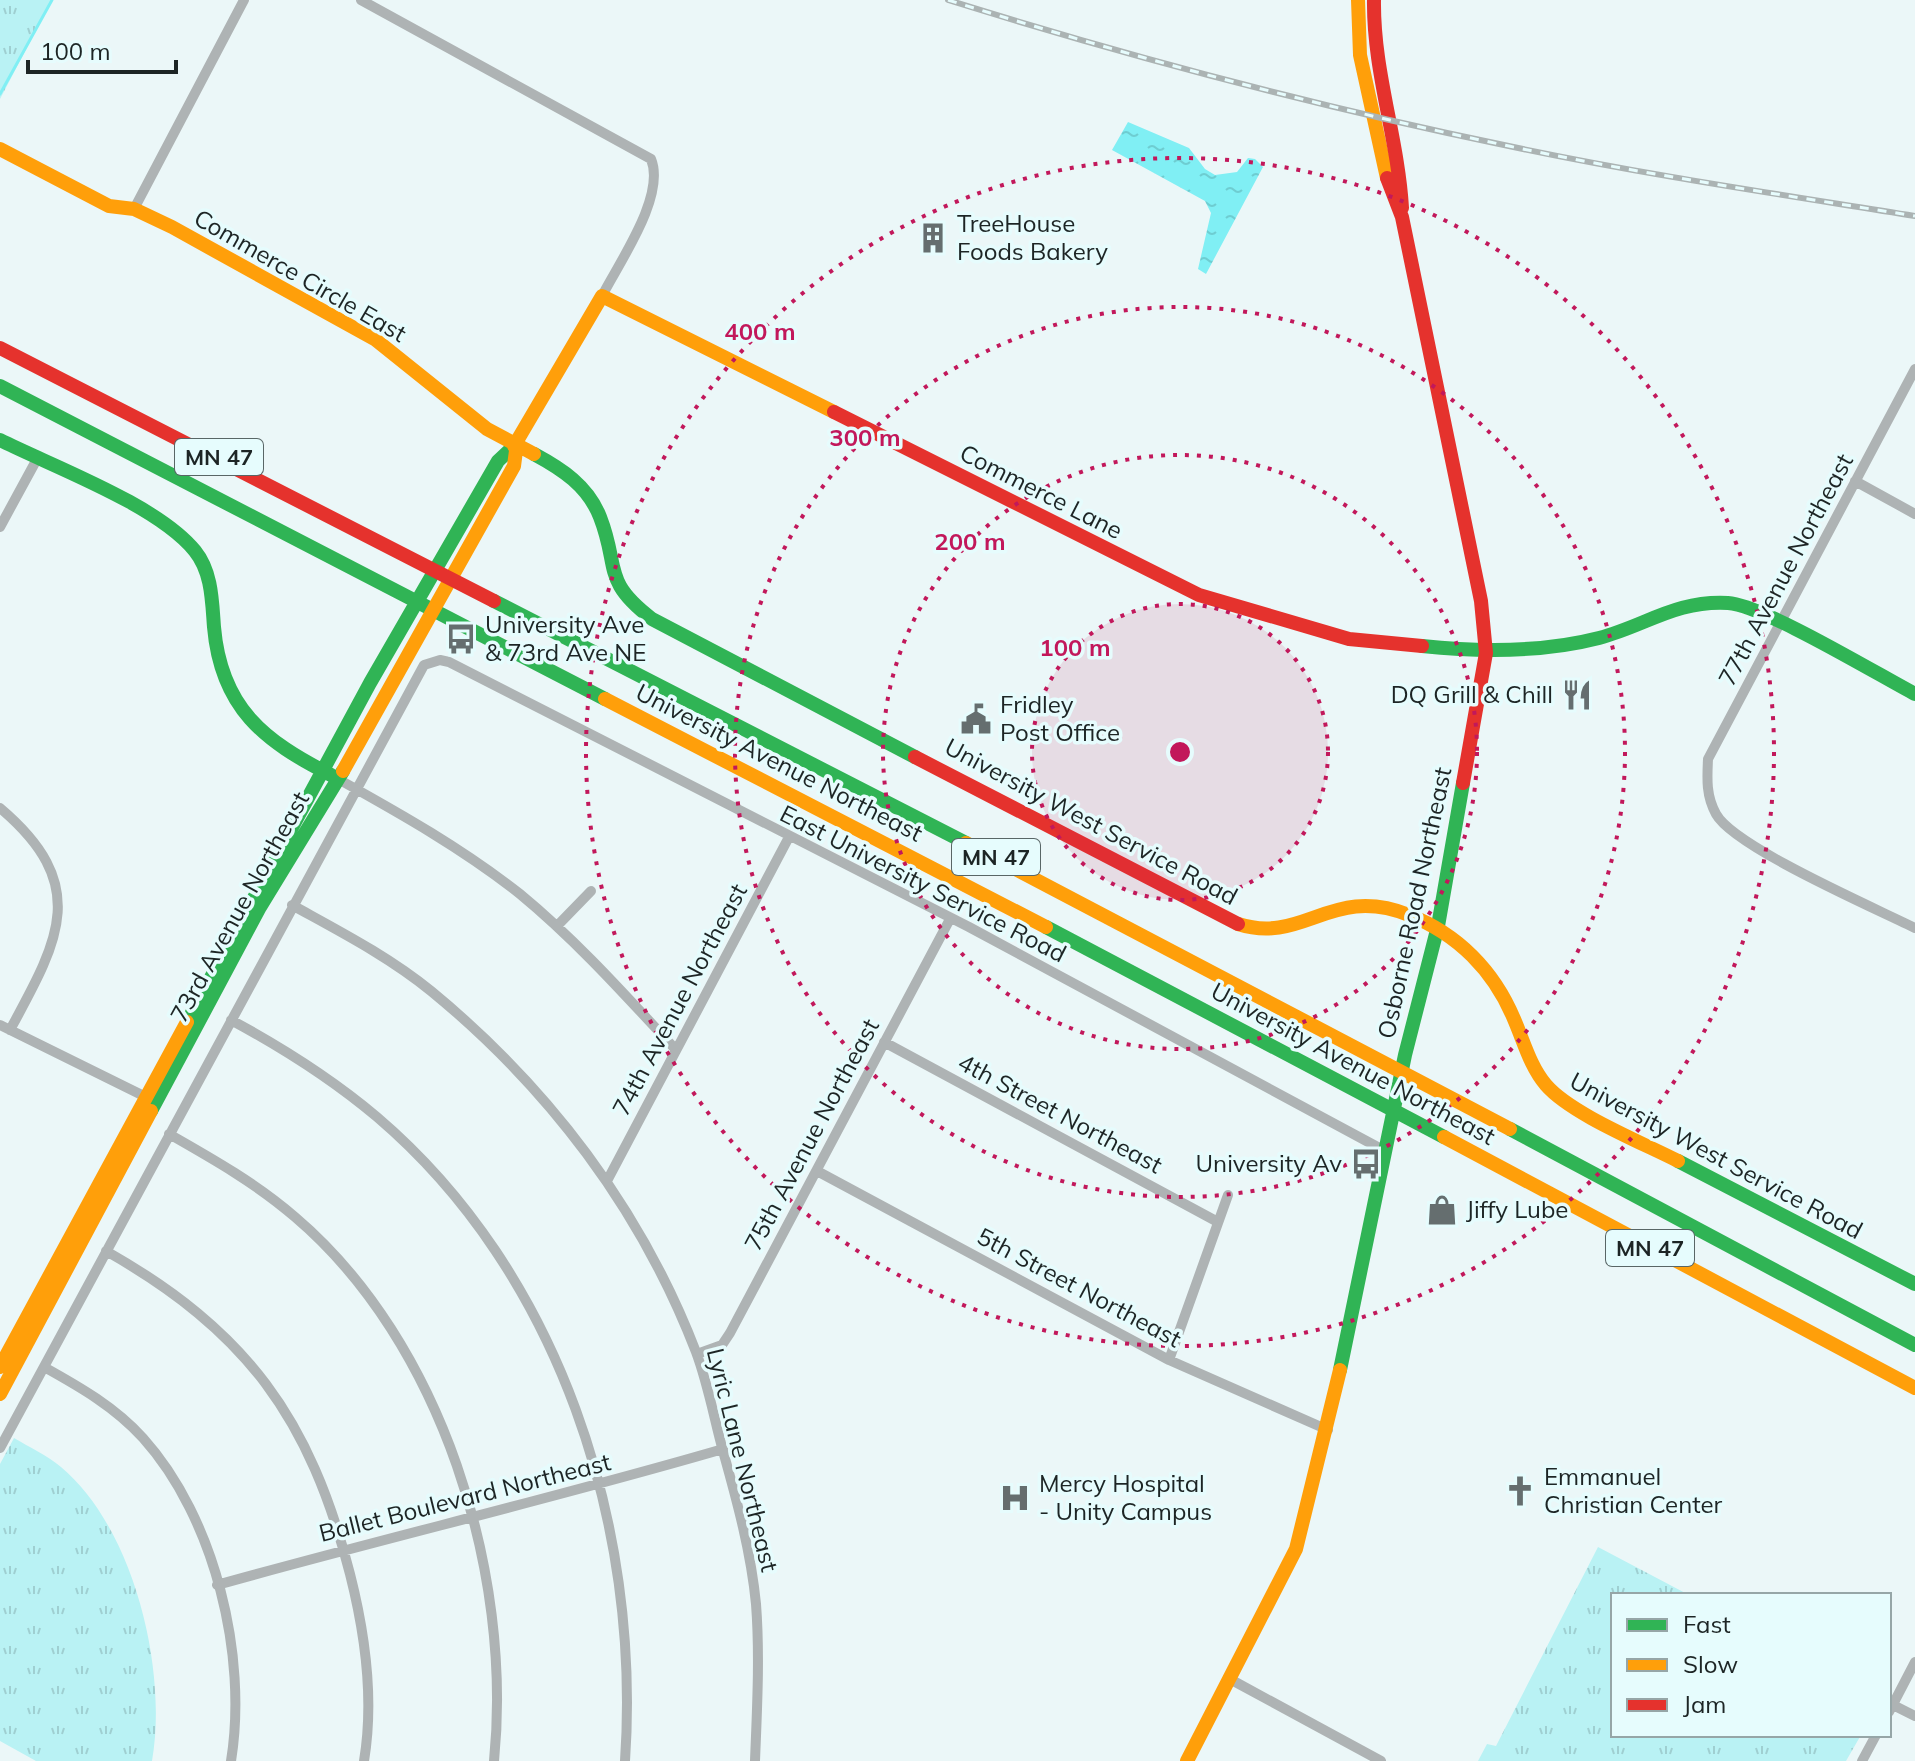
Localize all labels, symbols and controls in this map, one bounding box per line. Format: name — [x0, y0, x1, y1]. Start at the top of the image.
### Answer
scale bar — [28, 24, 176, 74]
text: 100 m — [40, 36, 111, 66]
street label: Commerce Circle East — [189, 202, 412, 348]
place label: TreeHouse Foods Bakery — [957, 208, 1108, 266]
building icon: TreeHouse Foods Bakery — [916, 221, 950, 255]
text: 400 m — [724, 316, 796, 346]
text: 300 m — [829, 422, 901, 452]
street label: Commerce Lane — [955, 437, 1128, 545]
road number: MN 47 — [175, 439, 263, 475]
street label: 77th Avenue Northeast — [1711, 448, 1859, 691]
text: 200 m — [934, 526, 1006, 556]
place label: University Ave & 73rd Ave NE — [485, 609, 646, 667]
bus stop icon: University Ave & 73rd Ave NE — [444, 622, 478, 656]
text: 100 m — [1039, 632, 1111, 662]
street label: University Avenue Northeast — [631, 677, 928, 848]
restaurant icon: DQ Grill & Chill — [1560, 678, 1594, 712]
place label: DQ Grill & Chill — [1391, 679, 1553, 709]
place label: Fridley Post Office — [1000, 689, 1120, 747]
public building icon: Fridley Post Office — [959, 702, 993, 736]
street label: University West Service Road — [940, 731, 1243, 911]
centre of rings — [1166, 738, 1194, 766]
street label: Osborne Road Northeast — [1371, 764, 1457, 1041]
street label: 73rd Avenue Northeast — [163, 786, 315, 1027]
street label: East University Service Road — [775, 798, 1072, 968]
road number: MN 47 — [952, 839, 1040, 875]
street label: 74th Avenue Northeast — [605, 878, 753, 1121]
street label: University Avenue Northeast — [1206, 975, 1501, 1151]
street label: 75th Avenue Northeast — [737, 1013, 885, 1256]
street label: 4th Street Northeast — [953, 1047, 1168, 1180]
street label: University West Service Road — [1565, 1065, 1868, 1245]
bus stop icon: University Av — [1349, 1147, 1383, 1181]
place label: University Av — [1196, 1148, 1342, 1178]
shop icon: Jiffy Lube — [1425, 1193, 1459, 1227]
place label: Jiffy Lube — [1466, 1194, 1568, 1224]
street label: 5th Street Northeast — [972, 1221, 1187, 1354]
road number: MN 47 — [1606, 1230, 1694, 1266]
street label: Lyric Lane Northeast — [701, 1345, 785, 1575]
street label: Ballet Boulevard Northeast — [316, 1446, 614, 1548]
place label: Emmanuel Christian Center — [1544, 1461, 1723, 1519]
place label: Mercy Hospital - Unity Campus — [1039, 1468, 1212, 1526]
church icon: Emmanuel Christian Center — [1503, 1474, 1537, 1508]
hospital icon: Mercy Hospital - Unity Campus — [998, 1481, 1032, 1515]
legend — [1611, 1593, 1891, 1737]
text: Fast — [1683, 1609, 1731, 1639]
text: Slow — [1683, 1649, 1738, 1679]
text: Jam — [1683, 1689, 1726, 1719]

